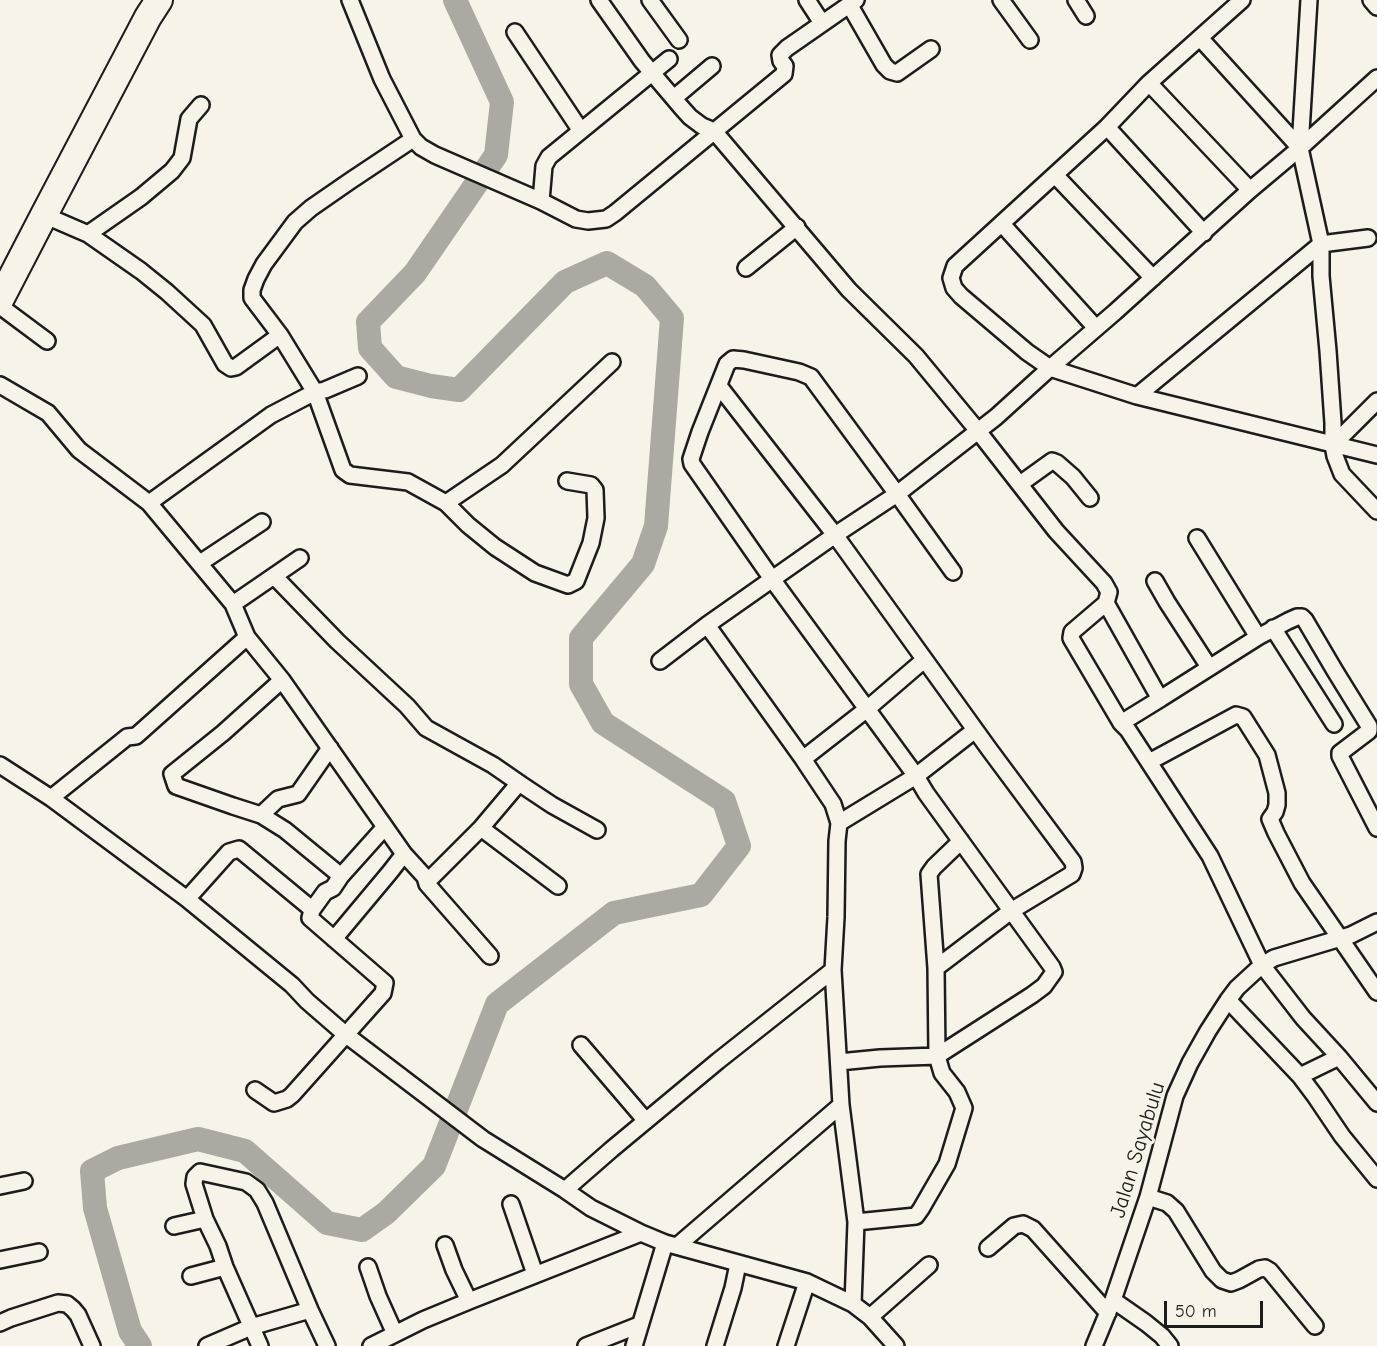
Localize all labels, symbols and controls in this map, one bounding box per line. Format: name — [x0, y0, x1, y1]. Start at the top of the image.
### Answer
street label: Jalan Sayabulu — [1105, 1079, 1171, 1221]
scale bar — [1167, 1289, 1266, 1327]
text: 50 m — [1175, 1301, 1217, 1322]

